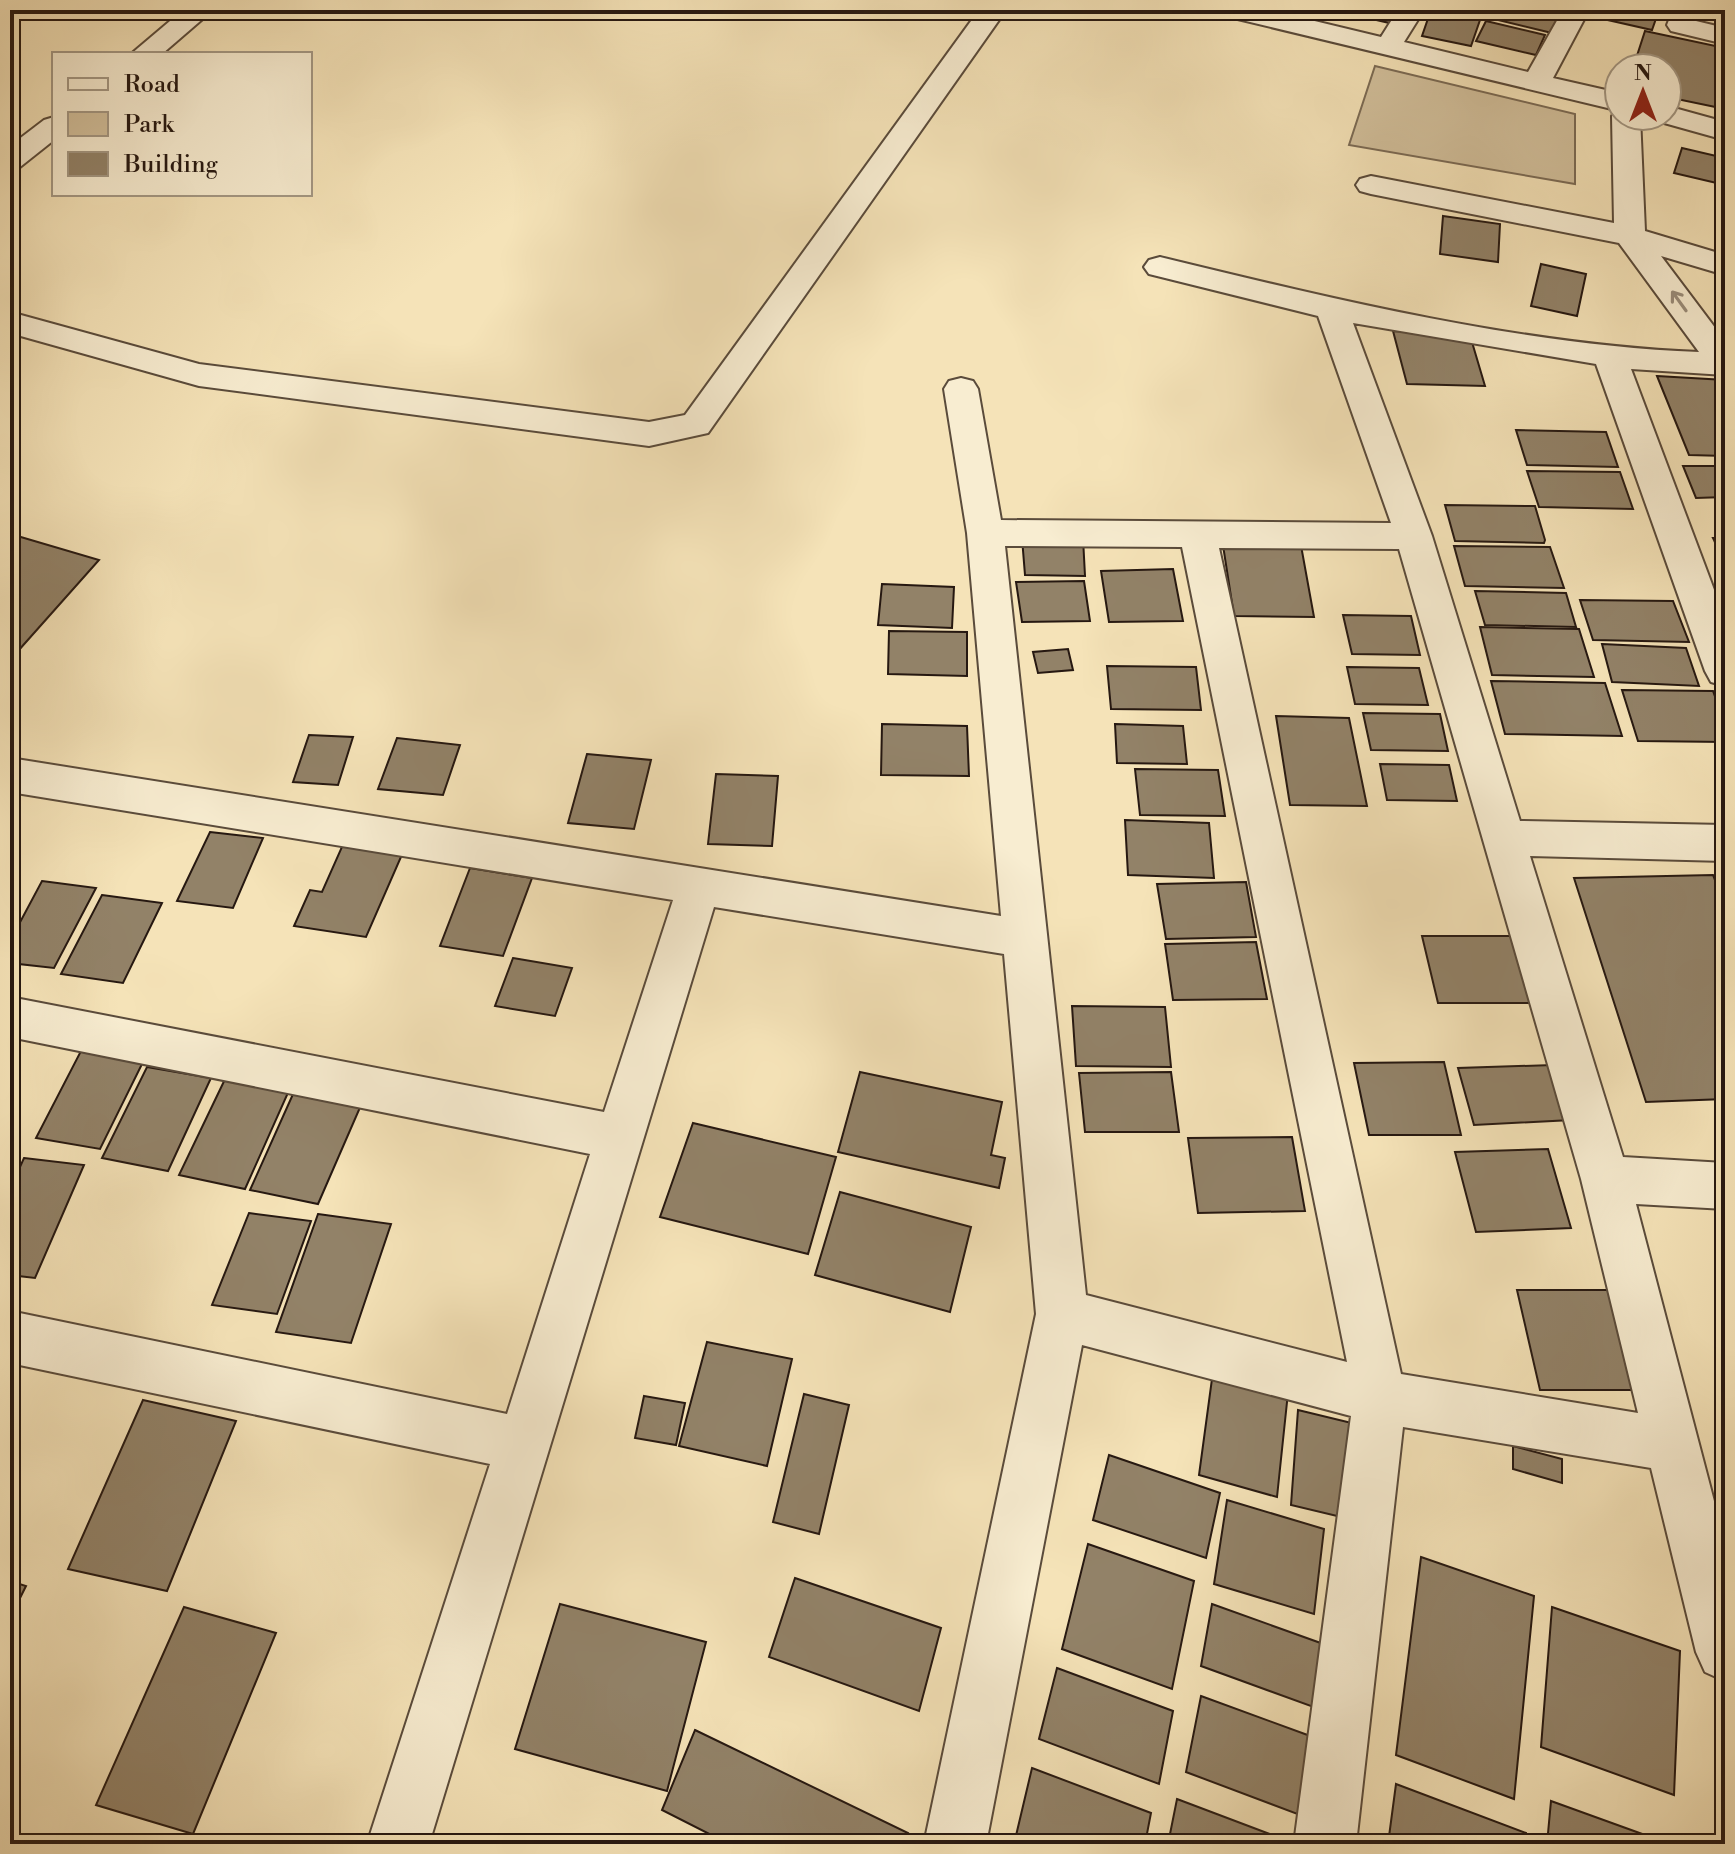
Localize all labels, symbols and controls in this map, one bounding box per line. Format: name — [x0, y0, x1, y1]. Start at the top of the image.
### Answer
legend — [52, 52, 312, 196]
north arrow — [1603, 52, 1683, 132]
text: N — [1634, 60, 1652, 87]
text: Road — [124, 70, 180, 100]
text: Park — [124, 110, 175, 140]
text: Building — [123, 150, 218, 180]
one-way arrow — [1670, 291, 1687, 312]

